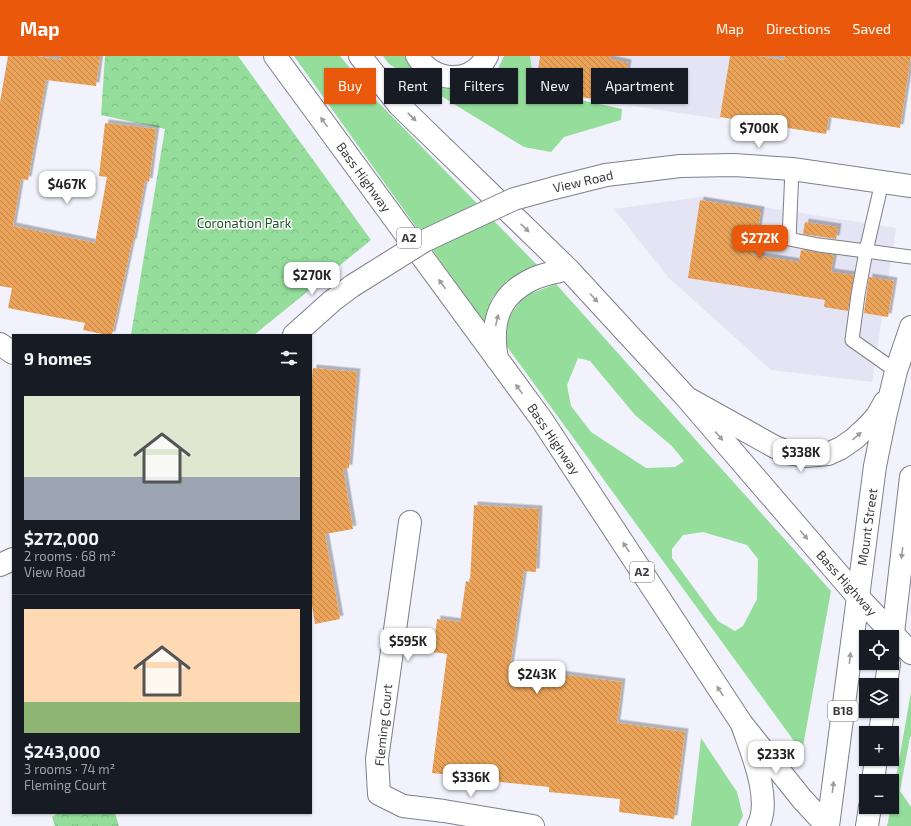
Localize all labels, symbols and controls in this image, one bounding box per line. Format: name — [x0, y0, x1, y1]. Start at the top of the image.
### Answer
text: Map — [20, 17, 60, 40]
text: Map — [716, 20, 744, 37]
text: Directions — [766, 20, 831, 37]
text: Saved — [853, 20, 891, 37]
chip: Buy — [324, 68, 376, 104]
chip: Rent — [384, 68, 442, 104]
chip: Filters — [450, 68, 518, 104]
chip: New — [526, 68, 583, 104]
chip: Apartment — [591, 68, 688, 104]
one-way arrow — [407, 112, 417, 122]
pin: $700K — [731, 115, 787, 149]
one-way arrow — [320, 117, 328, 128]
text: $700K — [739, 120, 779, 136]
street label: Bass Highway — [333, 139, 395, 215]
street label: View Road — [551, 166, 615, 196]
pin: $467K — [39, 171, 95, 205]
text: $467K — [48, 176, 86, 192]
park label: Coronation Park — [197, 215, 292, 231]
one-way arrow — [520, 223, 530, 233]
pin: $272K — [732, 225, 788, 259]
road number: A2 — [397, 228, 421, 248]
text: $272K — [741, 230, 779, 246]
pin: $270K — [284, 262, 340, 296]
text: $270K — [293, 267, 331, 283]
one-way arrow — [438, 278, 446, 289]
one-way arrow — [589, 293, 598, 302]
one-way arrow — [494, 314, 500, 327]
icon: filters — [278, 347, 300, 369]
text: 9 homes — [24, 348, 92, 368]
one-way arrow — [515, 383, 523, 394]
street label: Bass Highway — [524, 400, 584, 478]
icon: home — [126, 422, 198, 494]
one-way arrow — [715, 431, 724, 442]
one-way arrow — [852, 431, 863, 440]
pin: $338K — [773, 439, 829, 473]
text: $338K — [782, 444, 820, 460]
street label: Mount Street — [854, 487, 880, 567]
text: $272,000 — [24, 528, 99, 548]
one-way arrow — [800, 529, 809, 540]
one-way arrow — [622, 542, 629, 553]
street label: Bass Highway — [813, 547, 881, 619]
one-way arrow — [899, 547, 905, 559]
text: 2 rooms · 68 m² — [24, 548, 116, 564]
road number: A2 — [630, 562, 654, 582]
text: View Road — [24, 564, 85, 580]
pin: $595K — [380, 628, 436, 662]
map controls — [859, 630, 899, 814]
button: locate — [859, 630, 899, 670]
text: $595K — [389, 633, 427, 649]
icon: home — [126, 635, 198, 707]
one-way arrow — [847, 652, 853, 664]
pin: $243K — [509, 661, 565, 695]
text: $243K — [518, 666, 557, 682]
button: layers — [859, 678, 899, 718]
street label: Fleming Court — [371, 683, 395, 767]
one-way arrow — [716, 686, 724, 696]
road number: B18 — [828, 701, 858, 721]
button: + — [859, 726, 899, 766]
text: $243,000 — [24, 741, 101, 761]
pin: $233K — [748, 741, 804, 775]
text: $233K — [757, 746, 795, 762]
text: 3 rooms · 74 m² — [24, 761, 115, 777]
pin: $336K — [443, 764, 499, 798]
text: $336K — [452, 769, 490, 785]
button: − — [859, 774, 899, 814]
text: Fleming Court — [24, 777, 107, 793]
one-way arrow — [830, 781, 836, 793]

